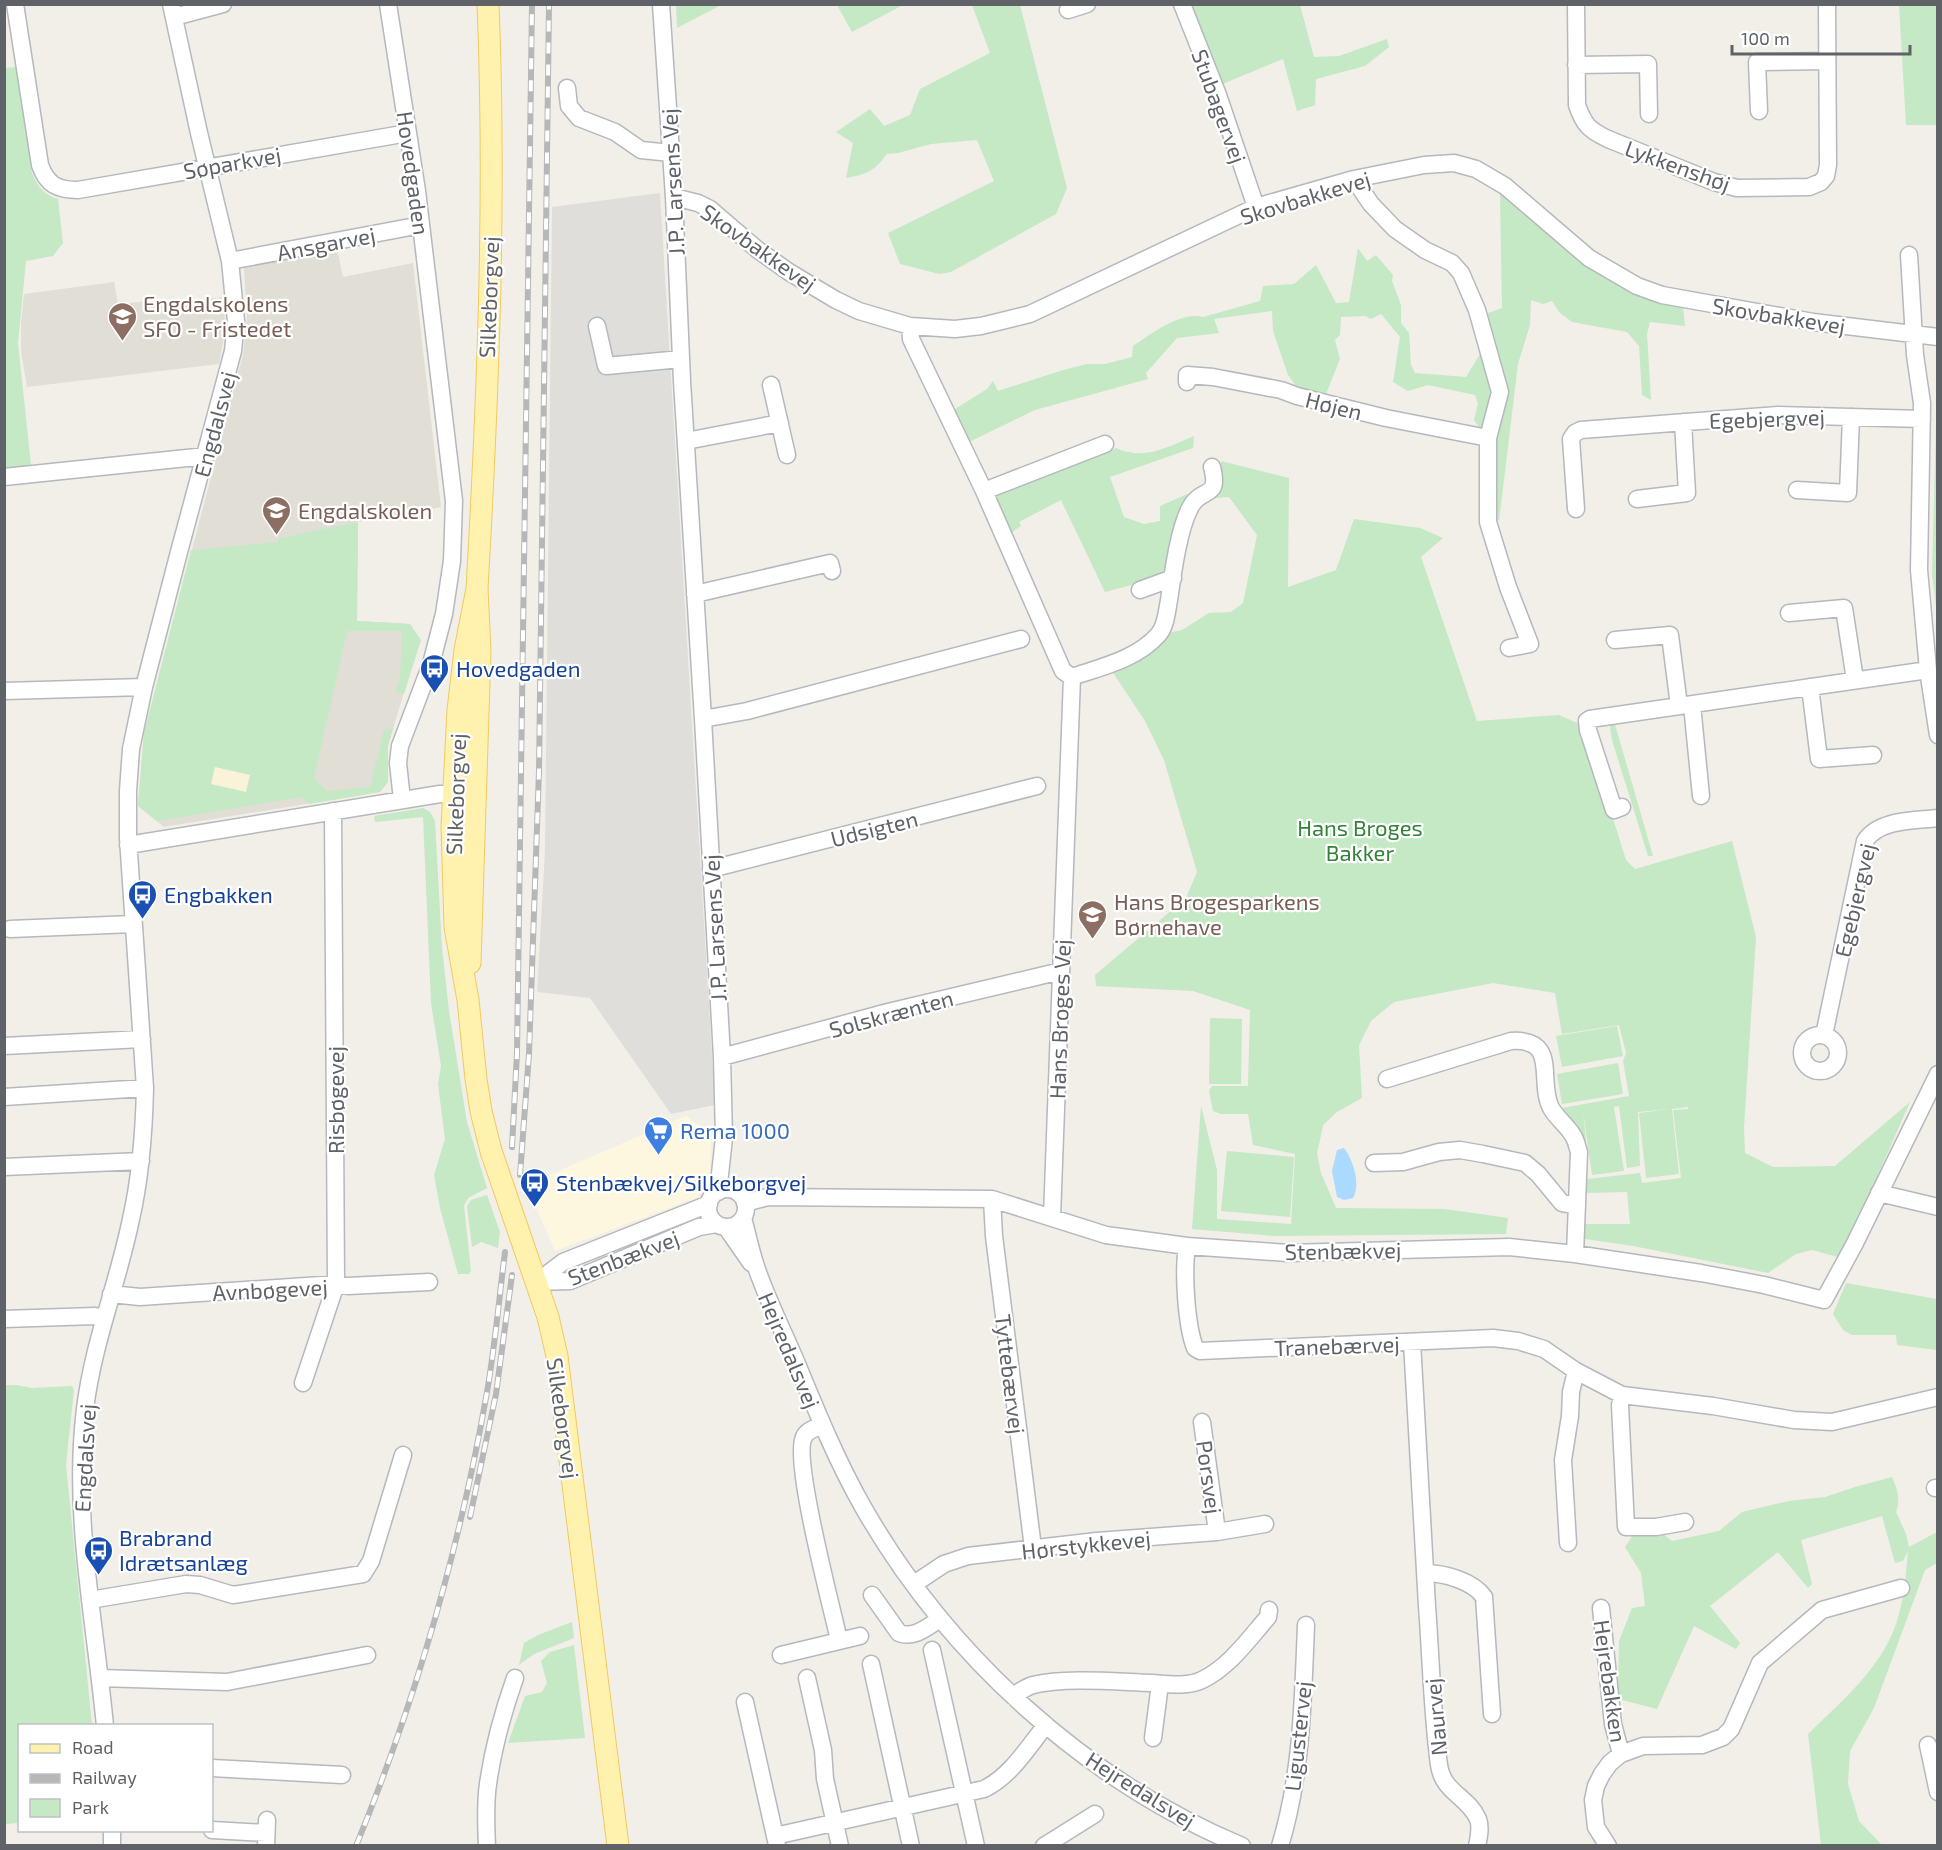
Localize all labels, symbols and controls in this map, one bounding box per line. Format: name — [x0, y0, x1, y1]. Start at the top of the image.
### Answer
scale bar — [1732, 18, 1910, 56]
text: 100 m — [1741, 27, 1790, 49]
street label: Stubagervej — [1186, 45, 1253, 167]
street label: J.P. Larsens Vej — [655, 108, 690, 256]
street label: Hovedgaden — [392, 110, 436, 236]
street label: Lykkenshøj — [1622, 134, 1734, 197]
street label: Søparkvej — [181, 141, 283, 184]
street label: Skovbakkevej — [1237, 165, 1373, 230]
street label: Skovbakkevej — [696, 198, 822, 297]
street label: Ansgarvej — [275, 221, 378, 266]
street label: Silkeborgvej — [473, 236, 504, 358]
place label: Engdalskolens SFO - Fristedet — [143, 290, 291, 341]
street label: Skovbakkevej — [1710, 292, 1847, 339]
school or university icon: Engdalskolens SFO - Fristedet — [106, 300, 138, 342]
street label: Engdalsvej — [187, 368, 242, 480]
street label: Højen — [1303, 385, 1365, 426]
street label: Egebjergvej — [1709, 403, 1825, 434]
school or university icon: Engdalskolen — [261, 494, 293, 536]
place label: Engdalskolen — [298, 497, 432, 523]
bus stop icon: Hovedgaden — [419, 652, 451, 694]
place label: Hovedgaden — [456, 655, 580, 681]
street label: Silkeborgvej — [440, 733, 471, 855]
street label: Udsigten — [828, 805, 920, 851]
park label: Hans Broges Bakker — [1297, 814, 1423, 865]
street label: Egebjergvej — [1828, 841, 1881, 960]
street label: J.P. Larsens Vej — [697, 854, 732, 1002]
bus stop icon: Engbakken — [127, 878, 159, 920]
place label: Engbakken — [164, 881, 273, 907]
place label: Hans Brogesparkens Børnehave — [1114, 888, 1320, 939]
school or university icon: Hans Brogesparkens Børnehave — [1077, 898, 1109, 940]
street label: Hans Broges Vej — [1043, 939, 1076, 1099]
street label: Solskrænten — [826, 984, 956, 1042]
street label: Risbøgevej — [322, 1046, 349, 1154]
supermarket icon: Rema 1000 — [643, 1114, 675, 1156]
place label: Rema 1000 — [680, 1117, 790, 1143]
bus stop icon: Stenbækvej/Silkeborgvej — [519, 1166, 551, 1208]
place label: Stenbækvej/Silkeborgvej — [556, 1169, 806, 1196]
street label: Stenbækvej — [564, 1224, 683, 1291]
street label: Stenbækvej — [1284, 1236, 1402, 1265]
street label: Avnbøgevej — [212, 1273, 328, 1306]
street label: Hejredalsvej — [753, 1288, 826, 1412]
street label: Tyttebærvej — [990, 1312, 1031, 1436]
street label: Tranebærvej — [1274, 1330, 1400, 1361]
street label: Silkeborgvej — [542, 1356, 585, 1480]
street label: Engdalsvej — [68, 1403, 101, 1513]
street label: Porsvej — [1191, 1438, 1228, 1516]
place label: Brabrand Idrætsanlæg — [119, 1524, 248, 1575]
street label: Hørstykkevej — [1020, 1524, 1152, 1565]
bus stop icon: Brabrand Idrætsanlæg — [82, 1534, 114, 1576]
street label: Hejrebakken — [1589, 1618, 1632, 1744]
street label: Naurvej — [1419, 1677, 1452, 1757]
street label: Ligustervej — [1278, 1680, 1317, 1792]
legend — [18, 1724, 213, 1832]
text: Road — [72, 1736, 113, 1758]
street label: Hejredalsvej — [1081, 1745, 1200, 1834]
text: Railway — [72, 1766, 137, 1788]
text: Park — [72, 1796, 109, 1818]

